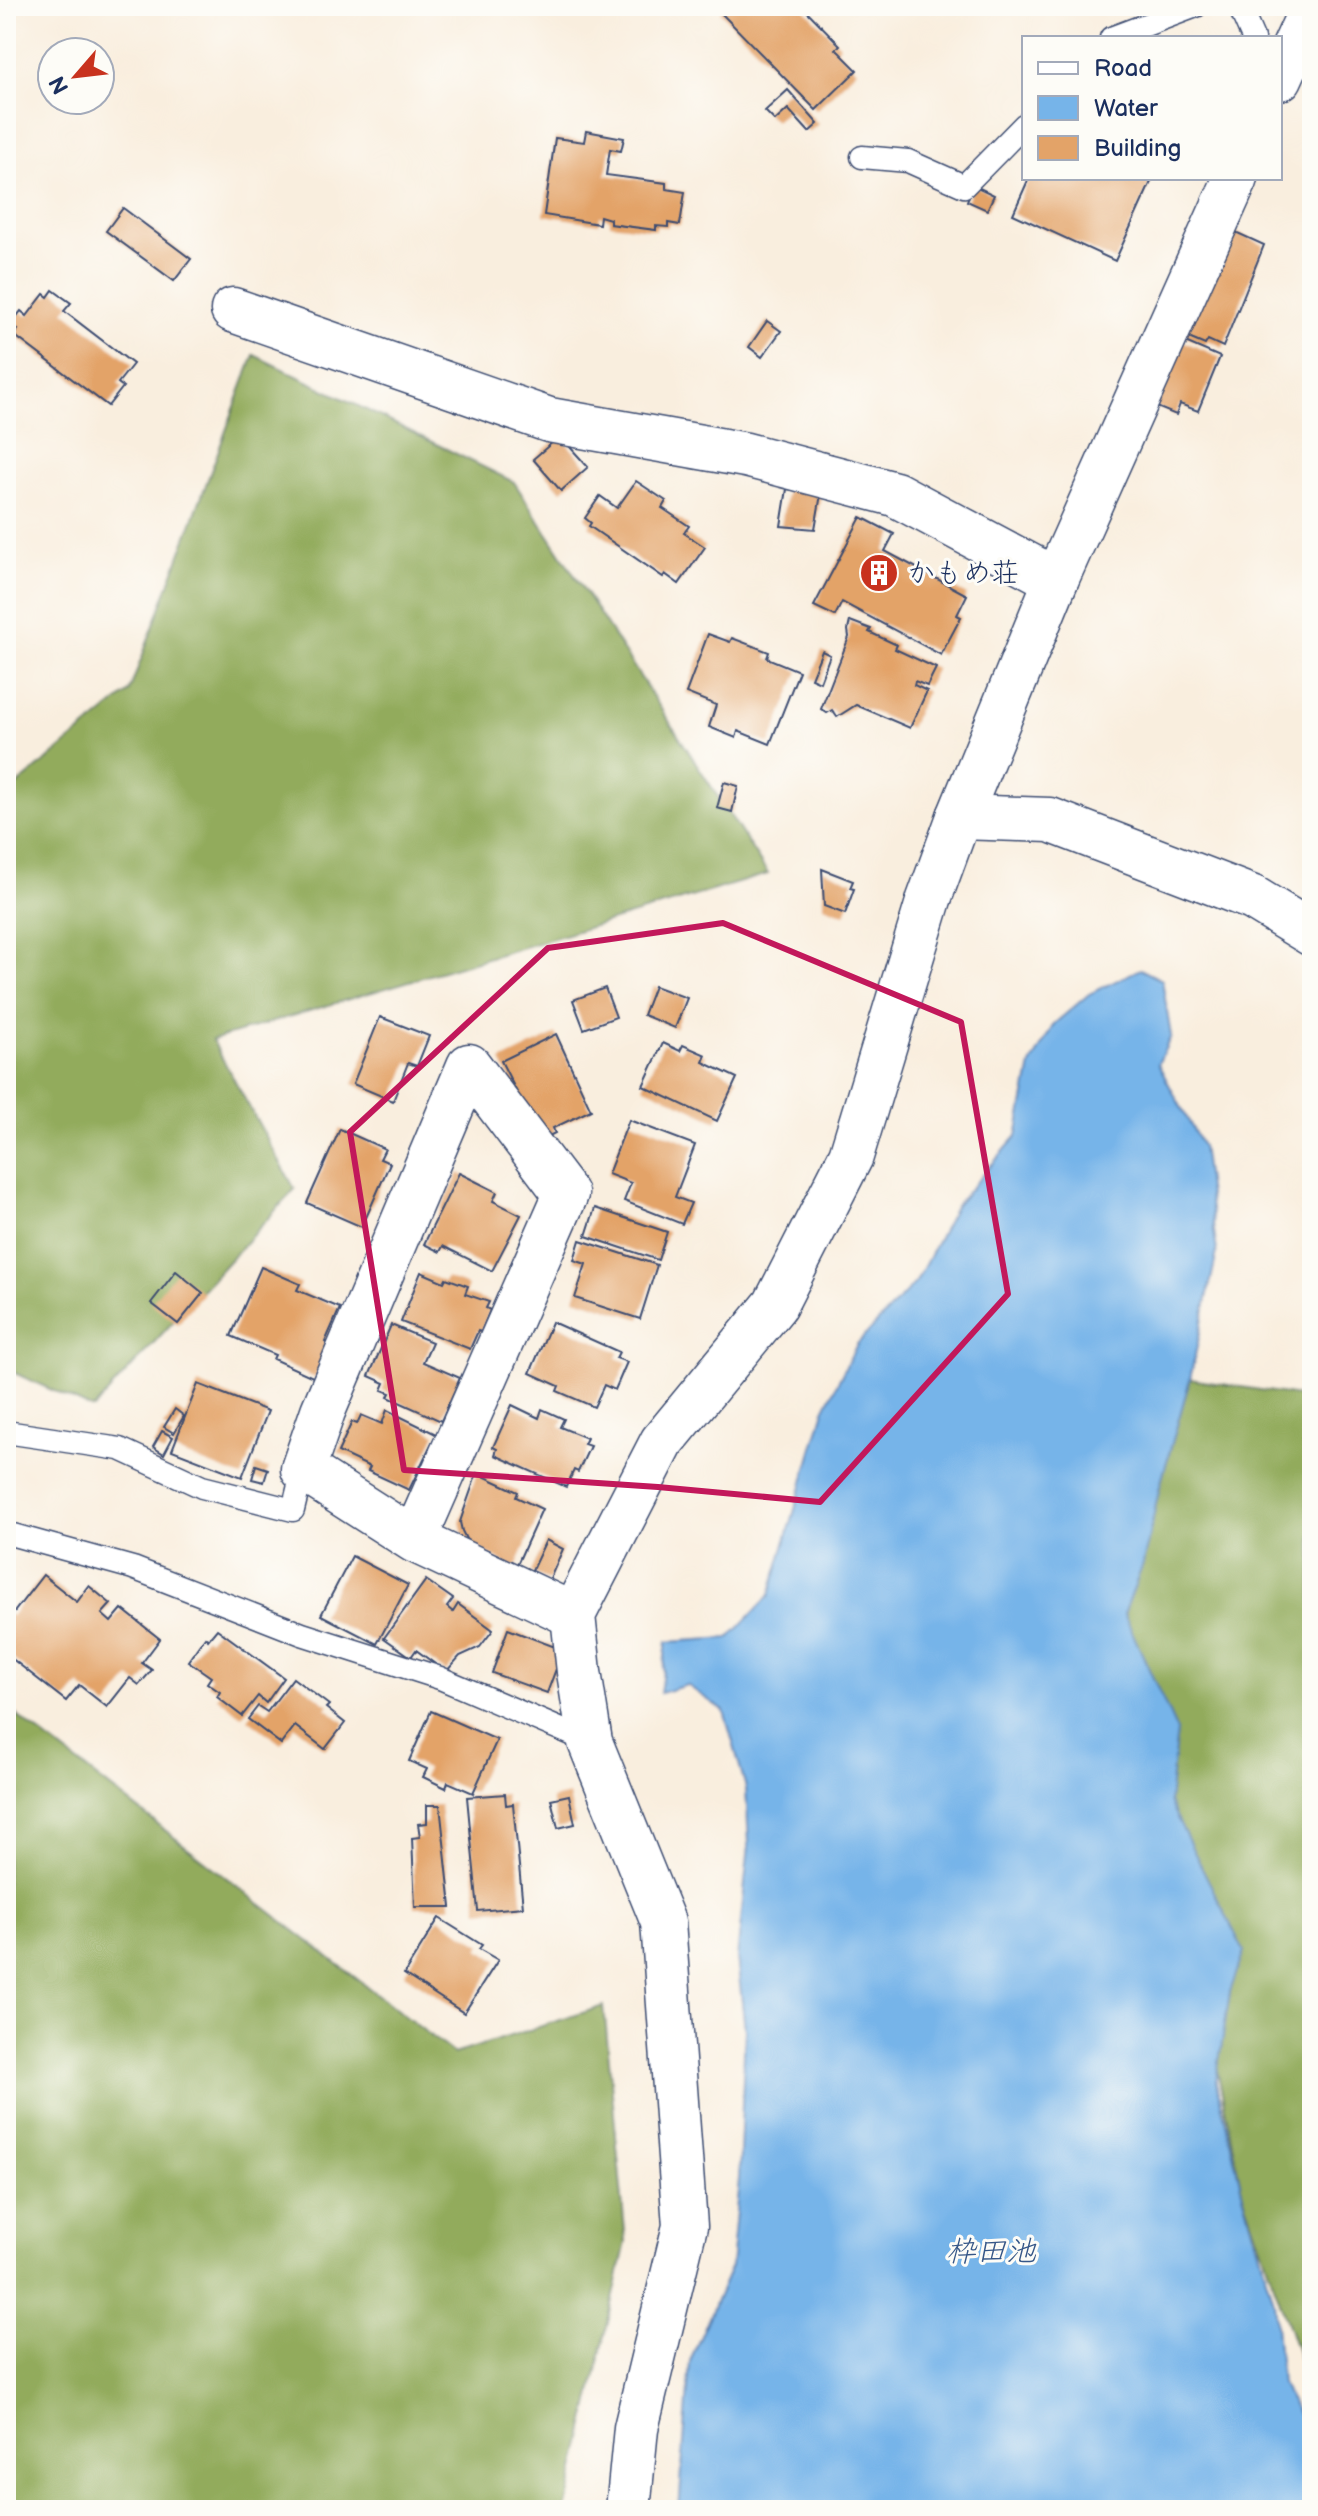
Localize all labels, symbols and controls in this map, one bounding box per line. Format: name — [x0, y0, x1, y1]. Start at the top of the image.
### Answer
north arrow — [36, 36, 116, 116]
legend — [1022, 36, 1282, 180]
text: Road — [1094, 54, 1152, 83]
text: N — [44, 71, 75, 98]
text: Water — [1094, 94, 1158, 123]
text: Building — [1094, 134, 1181, 163]
building icon: かもめ荘 — [858, 552, 900, 594]
place label: かもめ荘 — [907, 557, 1019, 590]
water label: 枠田池 — [946, 2234, 1037, 2270]

